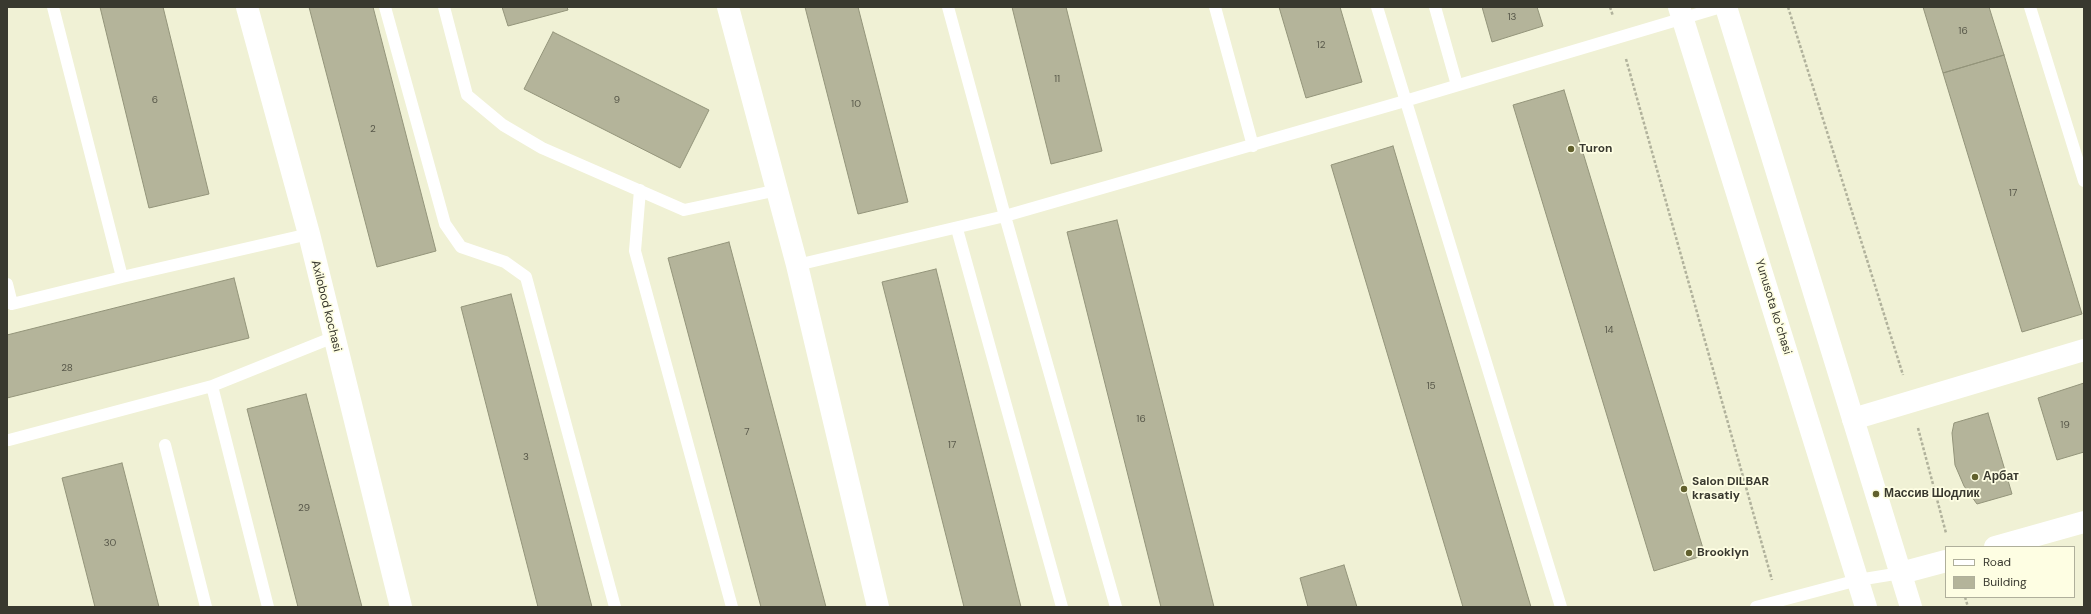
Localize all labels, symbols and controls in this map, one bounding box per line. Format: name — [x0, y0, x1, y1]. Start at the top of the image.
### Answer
house number: 13 — [1507, 11, 1517, 23]
house number: 16 — [1958, 25, 1968, 37]
house number: 12 — [1317, 39, 1325, 51]
house number: 11 — [1054, 73, 1060, 85]
house number: 6 — [152, 94, 158, 106]
house number: 9 — [614, 94, 620, 106]
house number: 10 — [851, 98, 861, 110]
house number: 2 — [370, 123, 376, 135]
place label: Turon — [1579, 142, 1612, 156]
marker: Turon — [1566, 144, 1576, 154]
house number: 17 — [2009, 187, 2017, 199]
street label: Yunusota koʻchasi — [1752, 257, 1794, 357]
street label: Axilobod kochasi — [308, 259, 344, 353]
house number: 14 — [1604, 324, 1614, 336]
house number: 28 — [61, 362, 73, 374]
house number: 15 — [1426, 380, 1436, 392]
house number: 16 — [1136, 413, 1146, 425]
house number: 19 — [2060, 419, 2070, 431]
house number: 7 — [744, 426, 750, 438]
house number: 17 — [948, 439, 956, 451]
house number: 3 — [523, 451, 529, 463]
place label: Арбат — [1983, 470, 2019, 484]
marker: Арбат — [1970, 472, 1980, 482]
place label: Salon DILBAR krasatiy — [1692, 475, 1769, 503]
marker: Salon DILBAR krasatiy — [1679, 484, 1689, 494]
place label: Массив Шодлик — [1884, 487, 1980, 501]
marker: Массив Шодлик — [1871, 489, 1881, 499]
house number: 29 — [298, 502, 310, 514]
house number: 30 — [104, 537, 116, 549]
place label: Brooklyn — [1697, 546, 1749, 560]
legend — [1945, 546, 2075, 598]
marker: Brooklyn — [1684, 548, 1694, 558]
text: Road — [1983, 554, 2011, 570]
text: Building — [1983, 574, 2027, 590]

